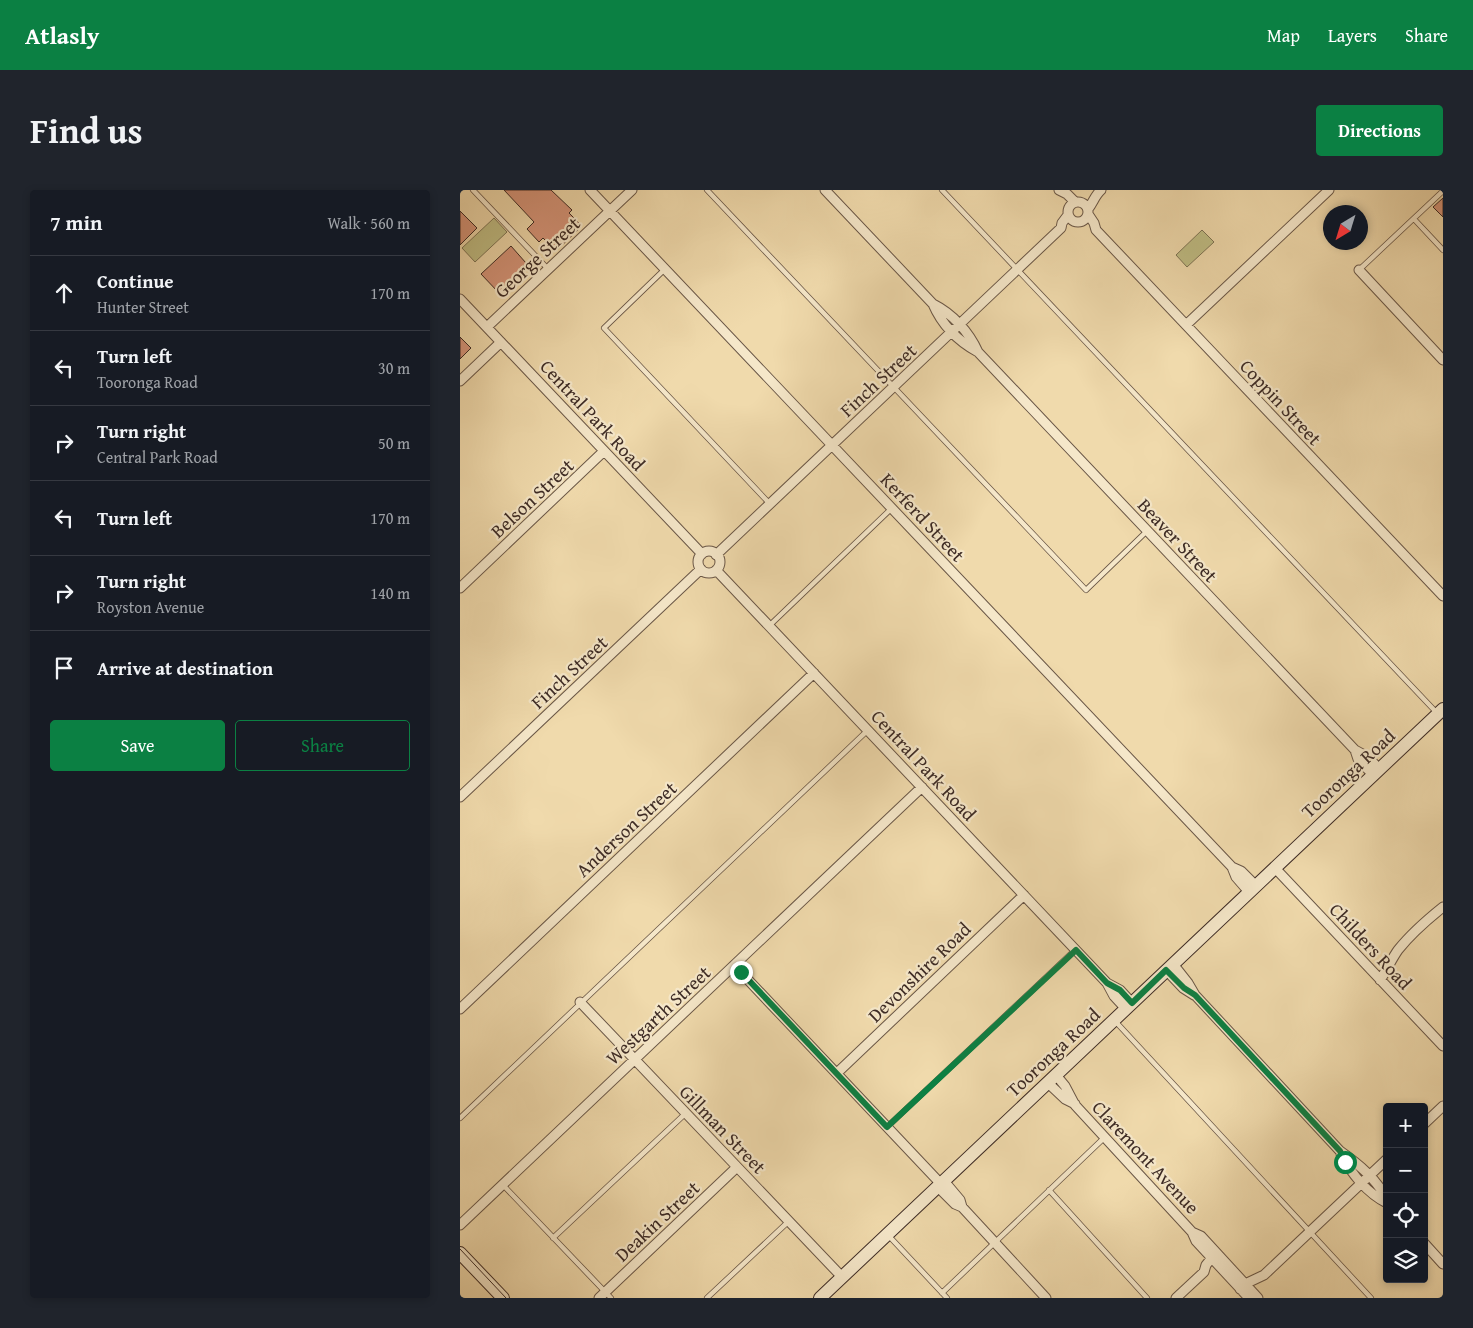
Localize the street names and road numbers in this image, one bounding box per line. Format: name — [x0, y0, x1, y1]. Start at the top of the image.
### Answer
street label: George Street — [488, 210, 586, 304]
street label: Finch Street — [833, 337, 923, 423]
street label: Central Park Road — [534, 353, 653, 478]
street label: Coppin Street — [1234, 353, 1329, 452]
street label: Belson Street — [484, 452, 580, 544]
street label: Kerferd Street — [874, 466, 972, 568]
street label: Beaver Street — [1131, 492, 1225, 589]
street label: Finch Street — [524, 629, 614, 715]
street label: Central Park Road — [865, 703, 984, 828]
street label: Tooronga Road — [1295, 721, 1402, 824]
street label: Anderson Street — [569, 774, 683, 883]
street label: Childers Road — [1323, 896, 1419, 996]
street label: Devonshire Road — [861, 915, 977, 1029]
street label: Westgarth Street — [599, 959, 717, 1071]
street label: Tooronga Road — [1000, 1000, 1107, 1103]
street label: Gillman Street — [673, 1078, 773, 1180]
street label: Claremont Avenue — [1086, 1094, 1206, 1220]
street label: Deakin Street — [608, 1174, 706, 1268]

